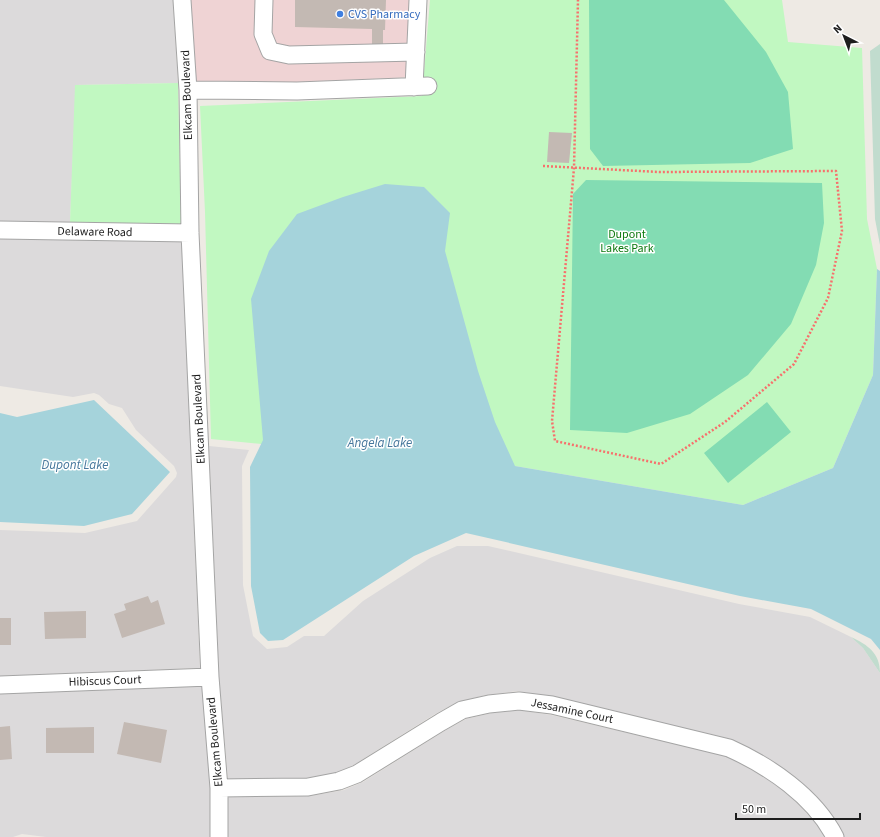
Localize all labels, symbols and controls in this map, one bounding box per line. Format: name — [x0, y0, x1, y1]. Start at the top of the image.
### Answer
place label: CVS Pharmacy — [348, 6, 421, 23]
marker: CVS Pharmacy — [335, 9, 345, 19]
north arrow — [824, 16, 864, 56]
text: N — [830, 21, 845, 37]
street label: Elkcam Boulevard — [177, 50, 197, 140]
street label: Delaware Road — [57, 223, 133, 241]
park label: Dupont Lakes Park — [600, 226, 654, 257]
street label: Elkcam Boulevard — [188, 374, 210, 464]
water label: Angela Lake — [347, 434, 412, 452]
water label: Dupont Lake — [42, 456, 108, 474]
street label: Hibiscus Court — [68, 671, 142, 691]
street label: Jessamine Court — [529, 694, 615, 728]
street label: Elkcam Boulevard — [203, 696, 227, 788]
scale bar — [736, 795, 860, 821]
text: 50 m — [742, 801, 766, 818]

